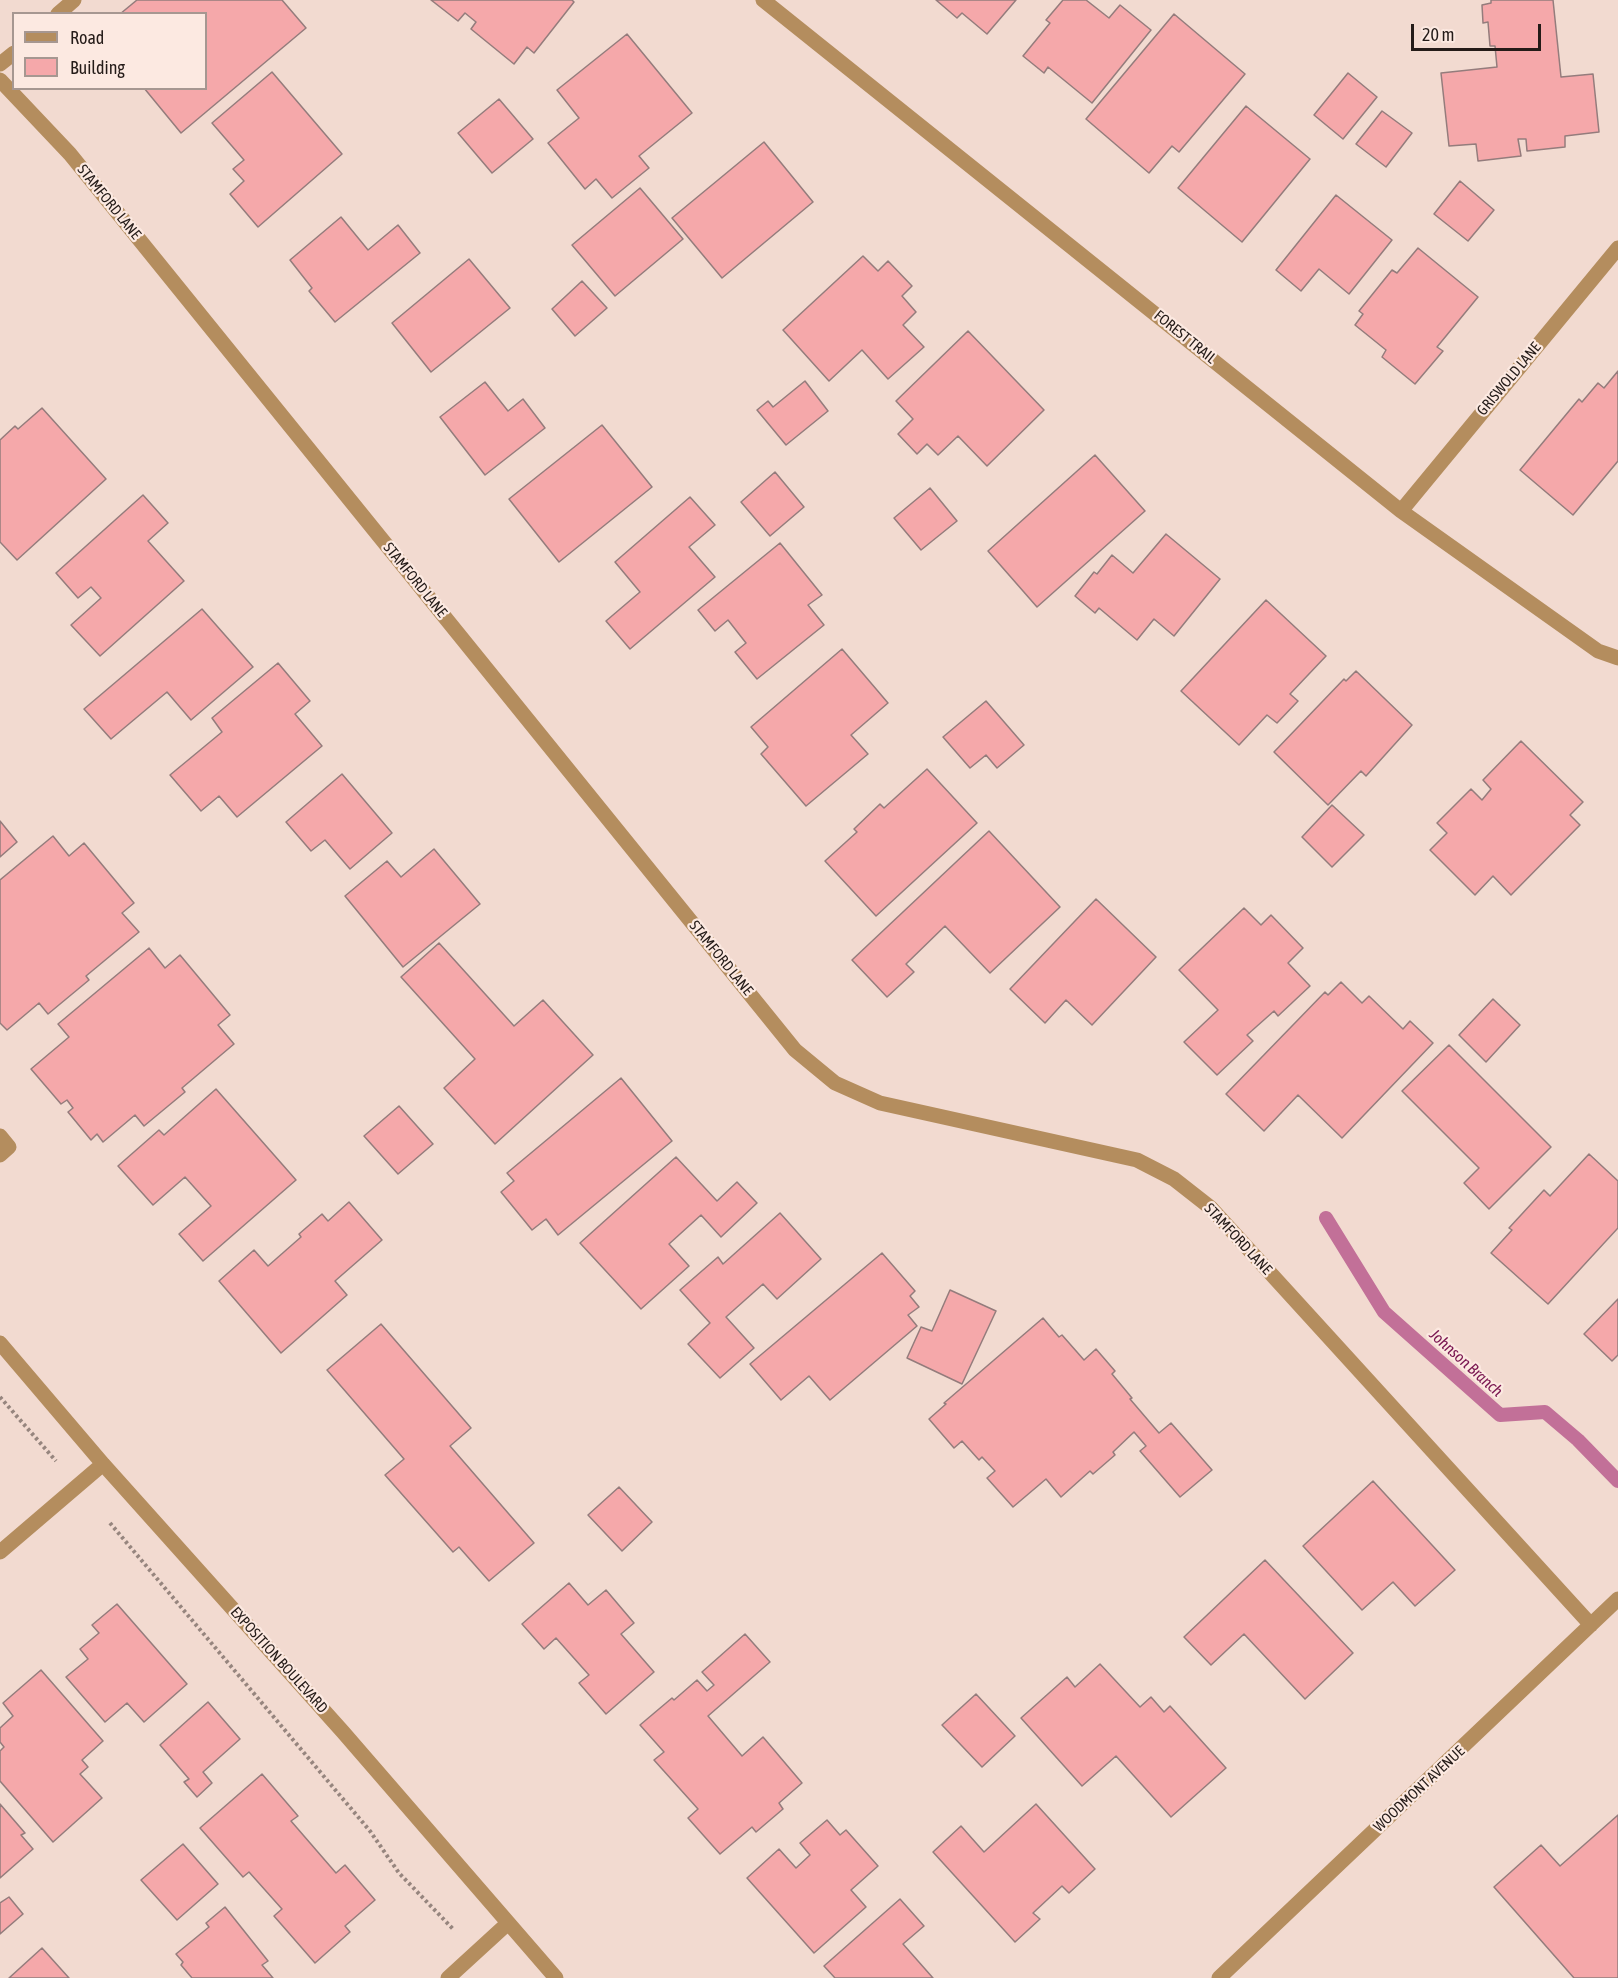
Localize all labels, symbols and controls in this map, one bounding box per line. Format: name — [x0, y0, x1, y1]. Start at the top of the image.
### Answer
legend — [12, 12, 207, 90]
scale bar — [1414, 12, 1544, 50]
text: 20 m — [1422, 24, 1454, 45]
text: Road — [70, 27, 104, 48]
text: Building — [70, 57, 125, 78]
street label: STAMFORD LANE — [73, 161, 145, 243]
street label: FOREST TRAIL — [1150, 307, 1220, 367]
street label: GRISWOLD LANE — [1473, 339, 1545, 419]
street label: STAMFORD LANE — [379, 539, 451, 621]
street label: STAMFORD LANE — [685, 917, 757, 999]
street label: STAMFORD LANE — [1200, 1200, 1276, 1278]
water label: Johnson Branch — [1425, 1325, 1507, 1401]
street label: EXPOSITION BOULEVARD — [227, 1603, 331, 1717]
street label: WOODMONT AVENUE — [1370, 1742, 1468, 1836]

